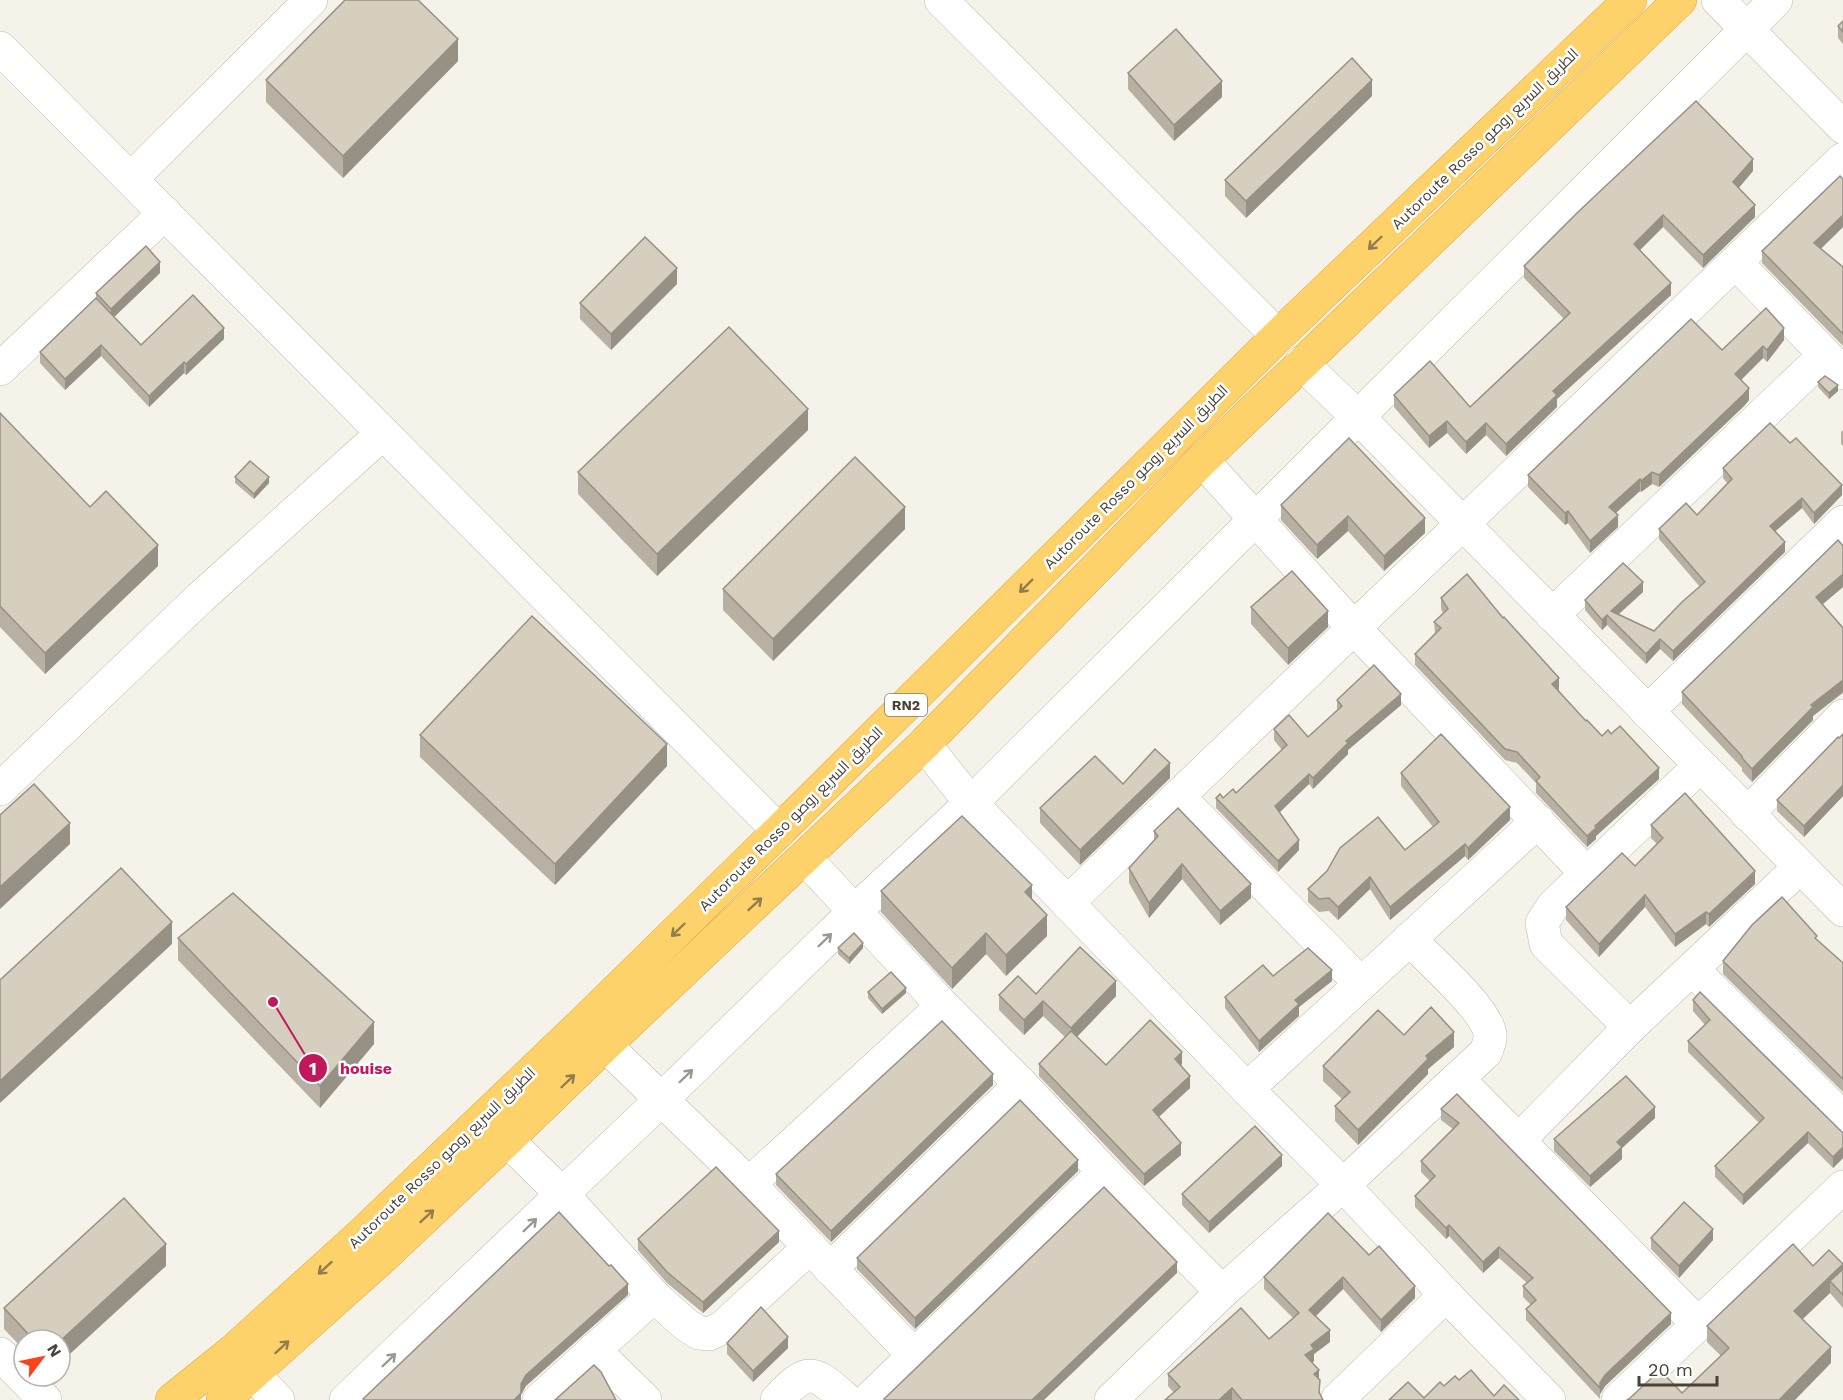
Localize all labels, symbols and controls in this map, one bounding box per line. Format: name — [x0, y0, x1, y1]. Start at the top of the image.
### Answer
street label: Autoroute Rosso الطريق السريع روصو — [1388, 45, 1584, 235]
one-way arrow — [1368, 236, 1383, 250]
street label: Autoroute Rosso الطريق السريع روصو — [1040, 381, 1233, 574]
one-way arrow — [1019, 579, 1034, 593]
road number: RN2 — [885, 694, 927, 716]
street label: Autoroute Rosso الطريق السريع روصو — [695, 723, 888, 916]
one-way arrow — [747, 897, 762, 911]
one-way arrow — [671, 922, 686, 937]
one-way arrow — [818, 932, 833, 947]
callout: houise — [298, 1051, 404, 1085]
text: 1 — [309, 1058, 317, 1079]
text: houise — [340, 1059, 392, 1078]
street label: Autoroute Rosso الطريق السريع روصو — [345, 1064, 541, 1254]
one-way arrow — [678, 1068, 693, 1083]
one-way arrow — [560, 1074, 575, 1089]
one-way arrow — [419, 1209, 434, 1223]
one-way arrow — [522, 1218, 537, 1232]
one-way arrow — [318, 1261, 333, 1275]
north arrow — [12, 1328, 72, 1388]
text: N — [43, 1340, 65, 1360]
one-way arrow — [274, 1340, 289, 1354]
scale bar — [1639, 1349, 1717, 1387]
one-way arrow — [381, 1352, 396, 1367]
text: 20 m — [1648, 1359, 1693, 1380]

